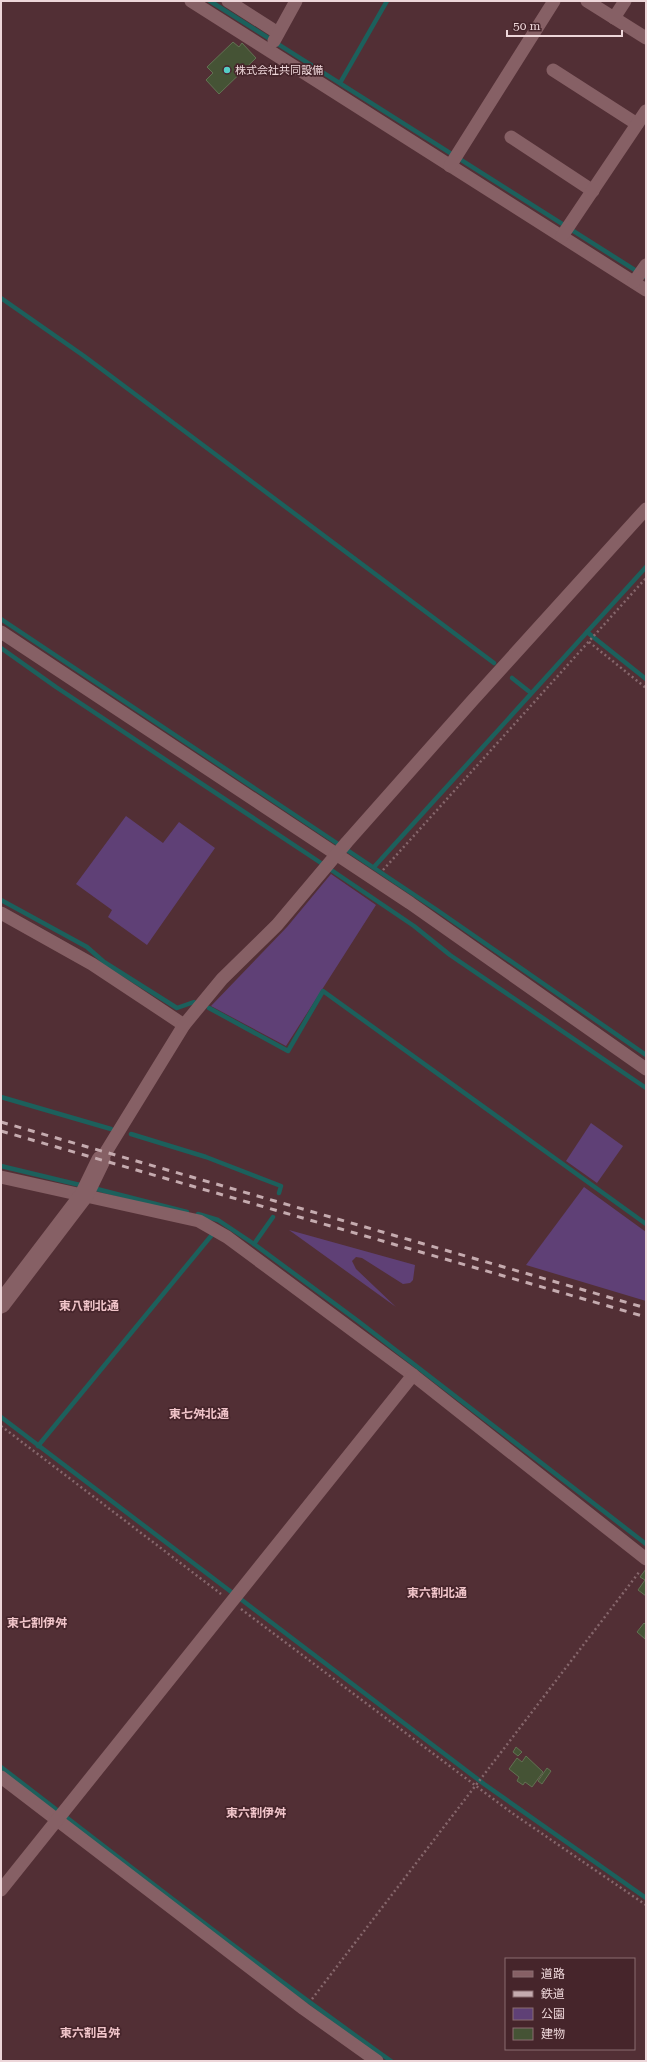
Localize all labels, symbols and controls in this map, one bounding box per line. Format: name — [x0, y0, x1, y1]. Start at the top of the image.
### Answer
scale bar — [507, 12, 622, 38]
text: 50 m — [513, 19, 540, 33]
place label: 株式会社共同設備 — [235, 64, 323, 77]
marker: 株式会社共同設備 — [222, 65, 232, 75]
district label: 東八割北通 — [59, 1299, 119, 1313]
district label: 東七舛北通 — [169, 1407, 229, 1421]
district label: 東六割北通 — [407, 1586, 467, 1600]
district label: 東七割伊舛 — [7, 1616, 67, 1630]
district label: 東六割伊舛 — [226, 1806, 286, 1820]
legend — [505, 1958, 635, 2050]
text: 道路 — [541, 1967, 565, 1981]
text: 鉄道 — [541, 1987, 565, 2001]
text: 公園 — [541, 2007, 565, 2021]
district label: 東六割呂舛 — [60, 2026, 120, 2040]
text: 建物 — [541, 2027, 565, 2041]

